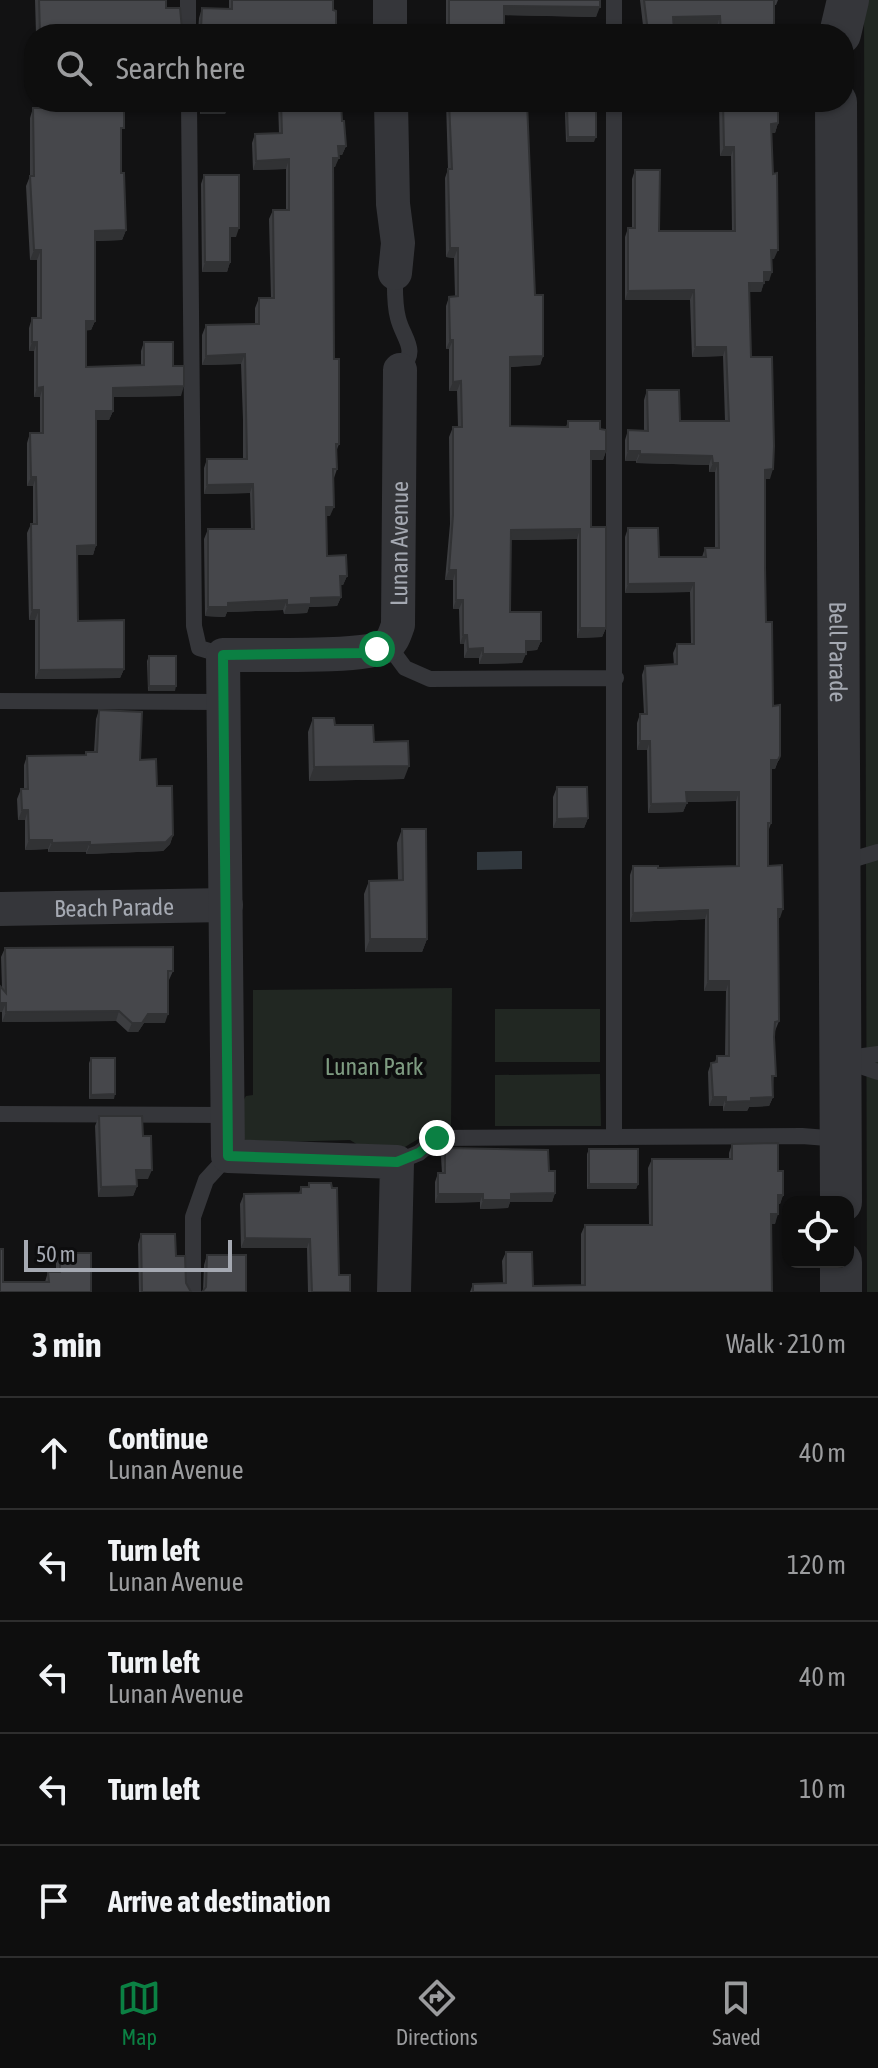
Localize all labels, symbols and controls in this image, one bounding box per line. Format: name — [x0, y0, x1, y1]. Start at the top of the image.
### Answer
search box — [24, 24, 854, 112]
icon: search — [52, 46, 96, 90]
text: Search here — [116, 51, 245, 85]
street label: Lunan Avenue — [385, 481, 413, 606]
street label: Bell Parade — [825, 601, 852, 702]
route start — [359, 631, 395, 667]
street label: Beach Parade — [54, 892, 174, 922]
park label: Lunan Park — [325, 1053, 424, 1080]
route end — [419, 1120, 455, 1156]
map controls — [782, 1196, 854, 1268]
button: locate — [782, 1196, 854, 1268]
scale bar — [24, 1236, 232, 1272]
text: 50 m — [36, 1241, 76, 1267]
text: 3 min — [32, 1325, 101, 1364]
text: Walk · 210 m — [726, 1329, 846, 1359]
text: Continue — [108, 1421, 208, 1455]
icon: ahead — [32, 1431, 76, 1475]
text: 40 m — [799, 1438, 846, 1468]
text: Lunan Avenue — [108, 1455, 243, 1485]
text: Turn left — [108, 1533, 200, 1567]
icon: left — [32, 1543, 76, 1587]
text: 120 m — [787, 1550, 846, 1580]
text: Lunan Avenue — [108, 1567, 243, 1597]
text: Turn left — [108, 1645, 200, 1679]
icon: left — [32, 1655, 76, 1699]
text: 40 m — [799, 1662, 846, 1692]
text: Lunan Avenue — [108, 1679, 243, 1709]
icon: left — [32, 1767, 76, 1811]
text: Turn left — [108, 1772, 200, 1806]
text: 10 m — [799, 1774, 846, 1804]
icon: arrive — [32, 1879, 76, 1923]
text: Arrive at destination — [108, 1884, 330, 1918]
tab: Map — [117, 1976, 161, 2050]
tab: Directions — [396, 1976, 478, 2050]
tab: Saved — [712, 1976, 761, 2050]

